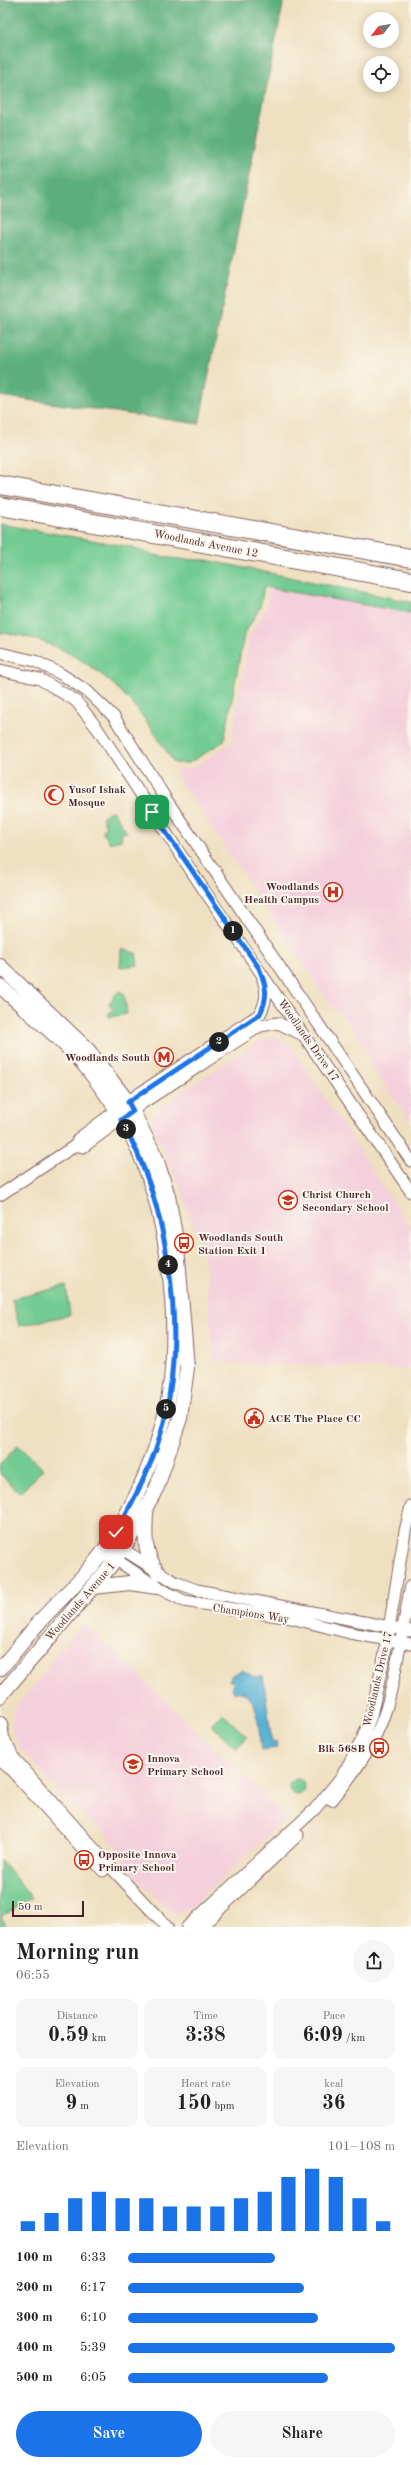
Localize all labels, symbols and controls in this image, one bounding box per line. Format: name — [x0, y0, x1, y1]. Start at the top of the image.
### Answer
north arrow — [363, 12, 399, 48]
map controls — [363, 12, 399, 92]
button: locate — [363, 56, 399, 92]
street label: Woodlands Avenue 12 — [153, 529, 259, 560]
mosque icon: Yusof Ishak Mosque — [43, 784, 65, 806]
place label: Yusof Ishak Mosque — [68, 785, 126, 809]
pin — [135, 795, 169, 829]
icon: arrive — [141, 801, 163, 823]
hospital icon: Woodlands Health Campus — [322, 881, 344, 903]
place label: Woodlands Health Campus — [244, 882, 319, 906]
pin: 1 — [223, 921, 243, 941]
text: 1 — [230, 925, 236, 936]
street label: Woodlands Drive 17 — [275, 998, 340, 1084]
pin: 2 — [209, 1032, 229, 1052]
text: 2 — [216, 1036, 222, 1047]
metro station icon: Woodlands South — [153, 1046, 175, 1068]
place label: Woodlands South — [65, 1053, 150, 1064]
pin: 3 — [116, 1119, 136, 1139]
text: 3 — [123, 1123, 129, 1134]
school or university icon: Christ Church Secondary School — [277, 1189, 299, 1211]
place label: Christ Church Secondary School — [302, 1190, 389, 1214]
bus stop icon: Woodlands South Station Exit 1 — [173, 1232, 195, 1254]
place label: Woodlands South Station Exit 1 — [198, 1233, 283, 1257]
pin: 4 — [158, 1255, 178, 1275]
text: 4 — [165, 1259, 171, 1270]
pin: 5 — [156, 1399, 176, 1419]
text: 5 — [163, 1403, 169, 1414]
public building icon: ACE The Place CC — [243, 1407, 265, 1429]
place label: ACE The Place CC — [268, 1414, 361, 1425]
pin — [99, 1515, 133, 1549]
icon: check — [105, 1521, 127, 1543]
street label: Woodlands Avenue 1 — [44, 1561, 118, 1643]
street label: Champions Way — [212, 1603, 290, 1626]
street label: Woodlands Drive 17 — [362, 1631, 395, 1728]
bus stop icon: Blk 568B — [368, 1737, 390, 1759]
place label: Blk 568B — [318, 1744, 365, 1755]
school or university icon: Innova Primary School — [122, 1753, 144, 1775]
place label: Innova Primary School — [147, 1754, 224, 1778]
bus stop icon: Opposite Innova Primary School — [73, 1849, 95, 1871]
place label: Opposite Innova Primary School — [98, 1850, 177, 1874]
scale bar — [12, 1899, 84, 1918]
text: 50 m — [18, 1902, 43, 1913]
button: share — [353, 1940, 395, 1982]
text: Morning run — [16, 1942, 139, 1964]
text: 06:55 — [16, 1969, 50, 1982]
text: Distance — [56, 2011, 98, 2022]
text: Time — [193, 2011, 218, 2022]
text: Pace — [323, 2011, 345, 2022]
text: 0.59 — [48, 2026, 89, 2046]
text: 3:38 — [185, 2026, 226, 2046]
text: 6:09 — [302, 2026, 343, 2046]
text: km — [89, 2033, 106, 2044]
text: /km — [343, 2033, 365, 2044]
text: Elevation — [55, 2079, 100, 2090]
text: Heart rate — [181, 2079, 230, 2090]
text: kcal — [324, 2079, 343, 2090]
text: 9 — [65, 2094, 77, 2114]
text: 150 — [177, 2094, 211, 2114]
text: 36 — [322, 2094, 345, 2114]
text: m — [77, 2101, 89, 2112]
text: bpm — [211, 2101, 234, 2112]
text: Elevation — [16, 2140, 69, 2153]
text: 101–108 m — [328, 2140, 395, 2153]
text: 100 m — [16, 2251, 53, 2264]
text: 6:33 — [80, 2251, 106, 2264]
text: 200 m — [16, 2281, 53, 2294]
text: 6:17 — [80, 2281, 106, 2294]
text: 300 m — [16, 2311, 53, 2324]
text: 6:10 — [80, 2311, 106, 2324]
text: 400 m — [16, 2341, 53, 2354]
text: 5:39 — [80, 2341, 106, 2354]
text: 500 m — [16, 2371, 53, 2384]
text: 6:05 — [80, 2371, 106, 2384]
button: Save — [16, 2411, 202, 2457]
button: Share — [210, 2411, 395, 2457]

